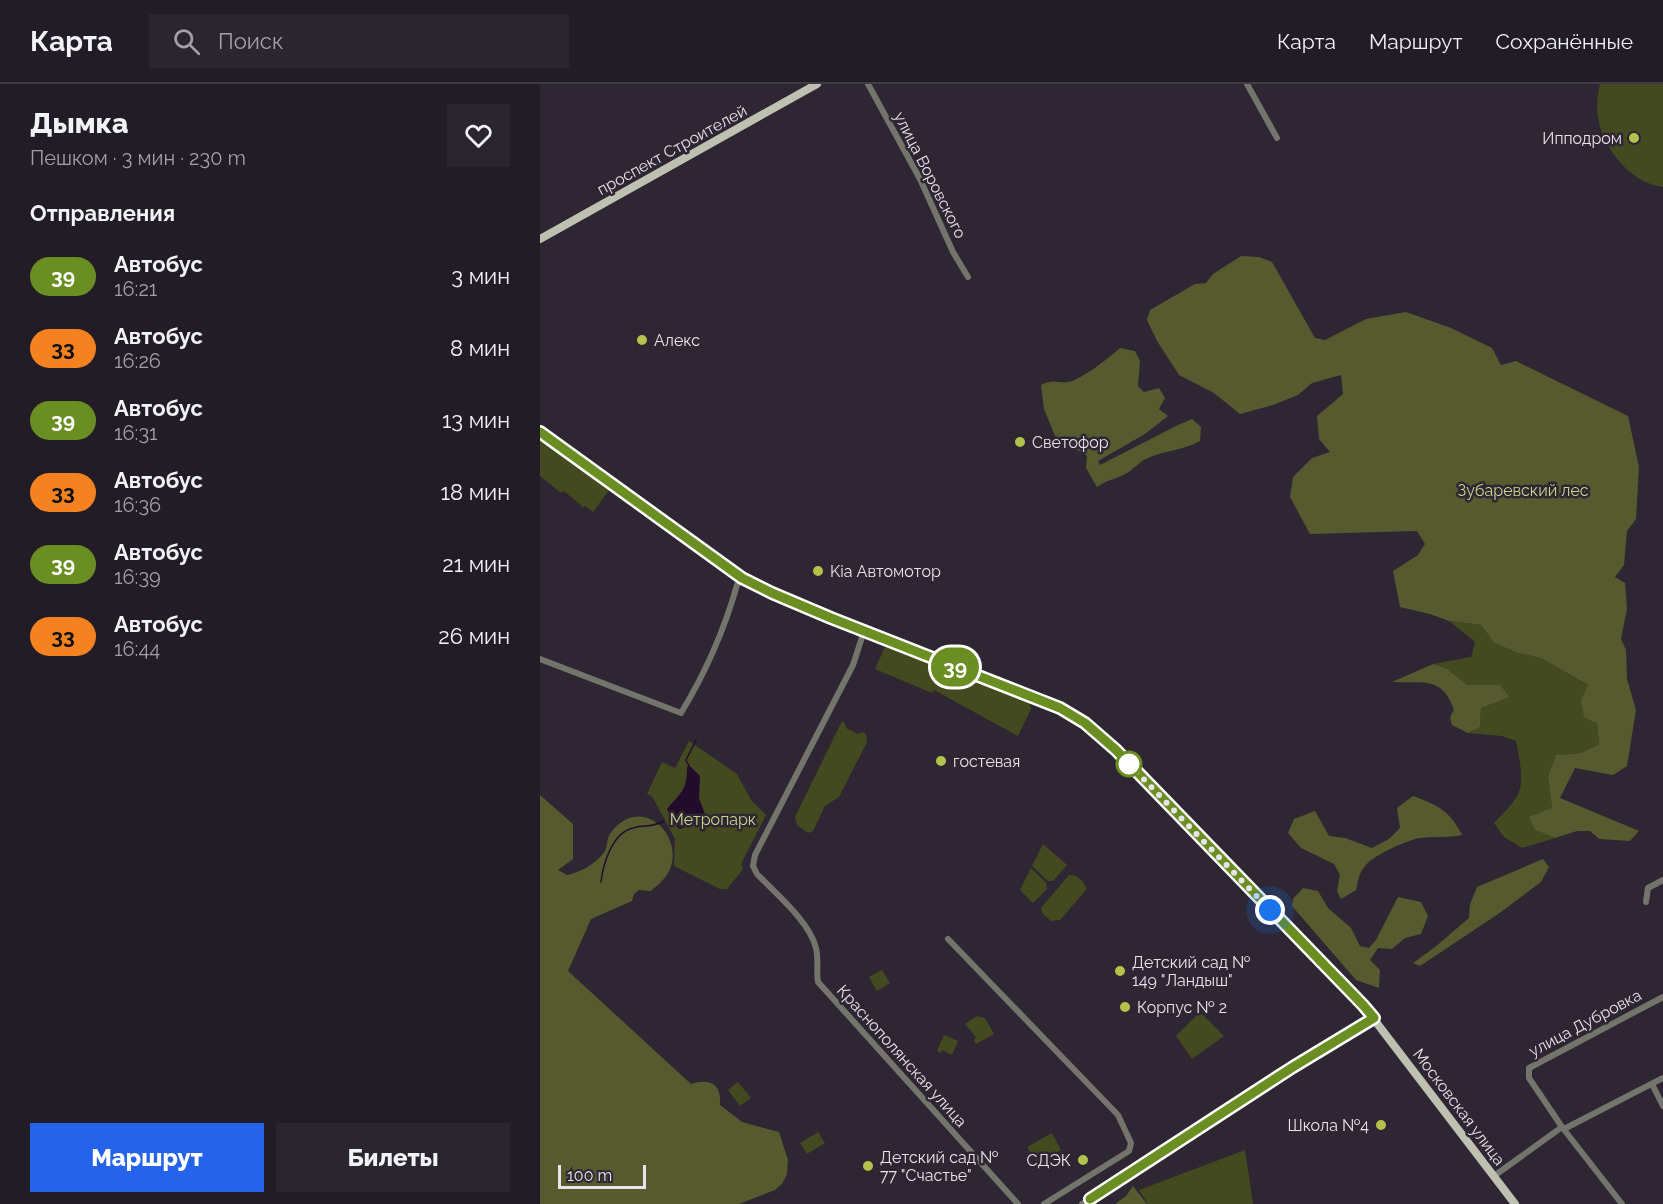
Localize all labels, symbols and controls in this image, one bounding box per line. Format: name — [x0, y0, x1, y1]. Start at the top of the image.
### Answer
search box — [149, 14, 569, 68]
text: Карта — [30, 25, 113, 58]
icon: search — [170, 25, 203, 58]
text: Поиск — [218, 28, 283, 54]
text: Карта — [1277, 29, 1336, 54]
text: Маршрут — [1369, 29, 1462, 54]
text: Сохранённые — [1495, 29, 1633, 54]
street label: проспект Строителей — [594, 101, 750, 199]
button: heart — [447, 104, 510, 167]
text: Дымка — [30, 107, 129, 140]
street label: улица Воровского — [890, 108, 970, 242]
place label: Ипподром — [1542, 129, 1622, 148]
marker: Ипподром — [1627, 131, 1641, 145]
text: Пешком · 3 мин · 230 m — [30, 146, 246, 170]
text: Отправления — [30, 200, 175, 226]
text: Автобус — [114, 251, 203, 277]
text: 3 мин — [451, 263, 510, 289]
text: 39 — [51, 264, 75, 289]
text: 16:21 — [114, 277, 157, 301]
text: Автобус — [114, 323, 203, 349]
place label: Алекс — [654, 331, 700, 350]
marker: Алекс — [635, 333, 649, 347]
text: 8 мин — [450, 335, 510, 361]
text: 33 — [51, 336, 75, 361]
text: 16:26 — [114, 349, 161, 373]
text: Автобус — [114, 395, 203, 421]
text: 13 мин — [442, 407, 510, 433]
text: 39 — [51, 408, 75, 433]
text: 16:31 — [114, 421, 158, 445]
place label: Светофор — [1032, 433, 1109, 452]
marker: Светофор — [1013, 435, 1027, 449]
text: Автобус — [114, 467, 203, 493]
text: 18 мин — [441, 479, 510, 505]
text: 33 — [51, 480, 75, 505]
park label: Зубаревский лес — [1457, 481, 1589, 500]
text: 16:36 — [114, 493, 161, 517]
text: Автобус — [114, 539, 203, 565]
text: 21 мин — [442, 551, 510, 577]
text: 39 — [51, 552, 75, 577]
place label: Kia Автомотор — [830, 562, 941, 581]
marker: Kia Автомотор — [811, 564, 825, 578]
text: 16:39 — [114, 565, 161, 589]
text: Автобус — [114, 611, 203, 637]
text: 26 мин — [438, 623, 510, 649]
text: 33 — [51, 624, 75, 649]
text: 16:44 — [114, 637, 160, 661]
line badge: 39 — [928, 648, 982, 686]
text: 39 — [943, 655, 967, 680]
unlabelled marker — [1116, 751, 1142, 777]
place label: гостевая — [953, 752, 1020, 771]
marker: гостевая — [934, 754, 948, 768]
park label: Метропарк — [670, 810, 756, 829]
your location — [1255, 895, 1285, 925]
place label: Детский сад № 149 "Ландыш" — [1132, 953, 1250, 990]
marker: Детский сад № 149 "Ландыш" — [1113, 964, 1127, 978]
street label: Краснополянская улица — [833, 981, 971, 1131]
street label: улица Дубровка — [1525, 985, 1645, 1061]
place label: Корпус № 2 — [1137, 998, 1227, 1017]
marker: Корпус № 2 — [1118, 1000, 1132, 1014]
street label: Московская улица — [1409, 1045, 1509, 1169]
place label: Школа №4 — [1288, 1116, 1369, 1135]
marker: Школа №4 — [1374, 1118, 1388, 1132]
button: Маршрут — [30, 1123, 264, 1192]
button: Билеты — [276, 1123, 510, 1192]
place label: Детский сад № 77 "Счастье" — [880, 1148, 998, 1185]
place label: СДЭК — [1027, 1151, 1071, 1170]
marker: СДЭК — [1076, 1153, 1090, 1167]
marker: Детский сад № 77 "Счастье" — [861, 1159, 875, 1173]
scale bar — [558, 1162, 646, 1190]
text: 100 m — [567, 1166, 612, 1185]

